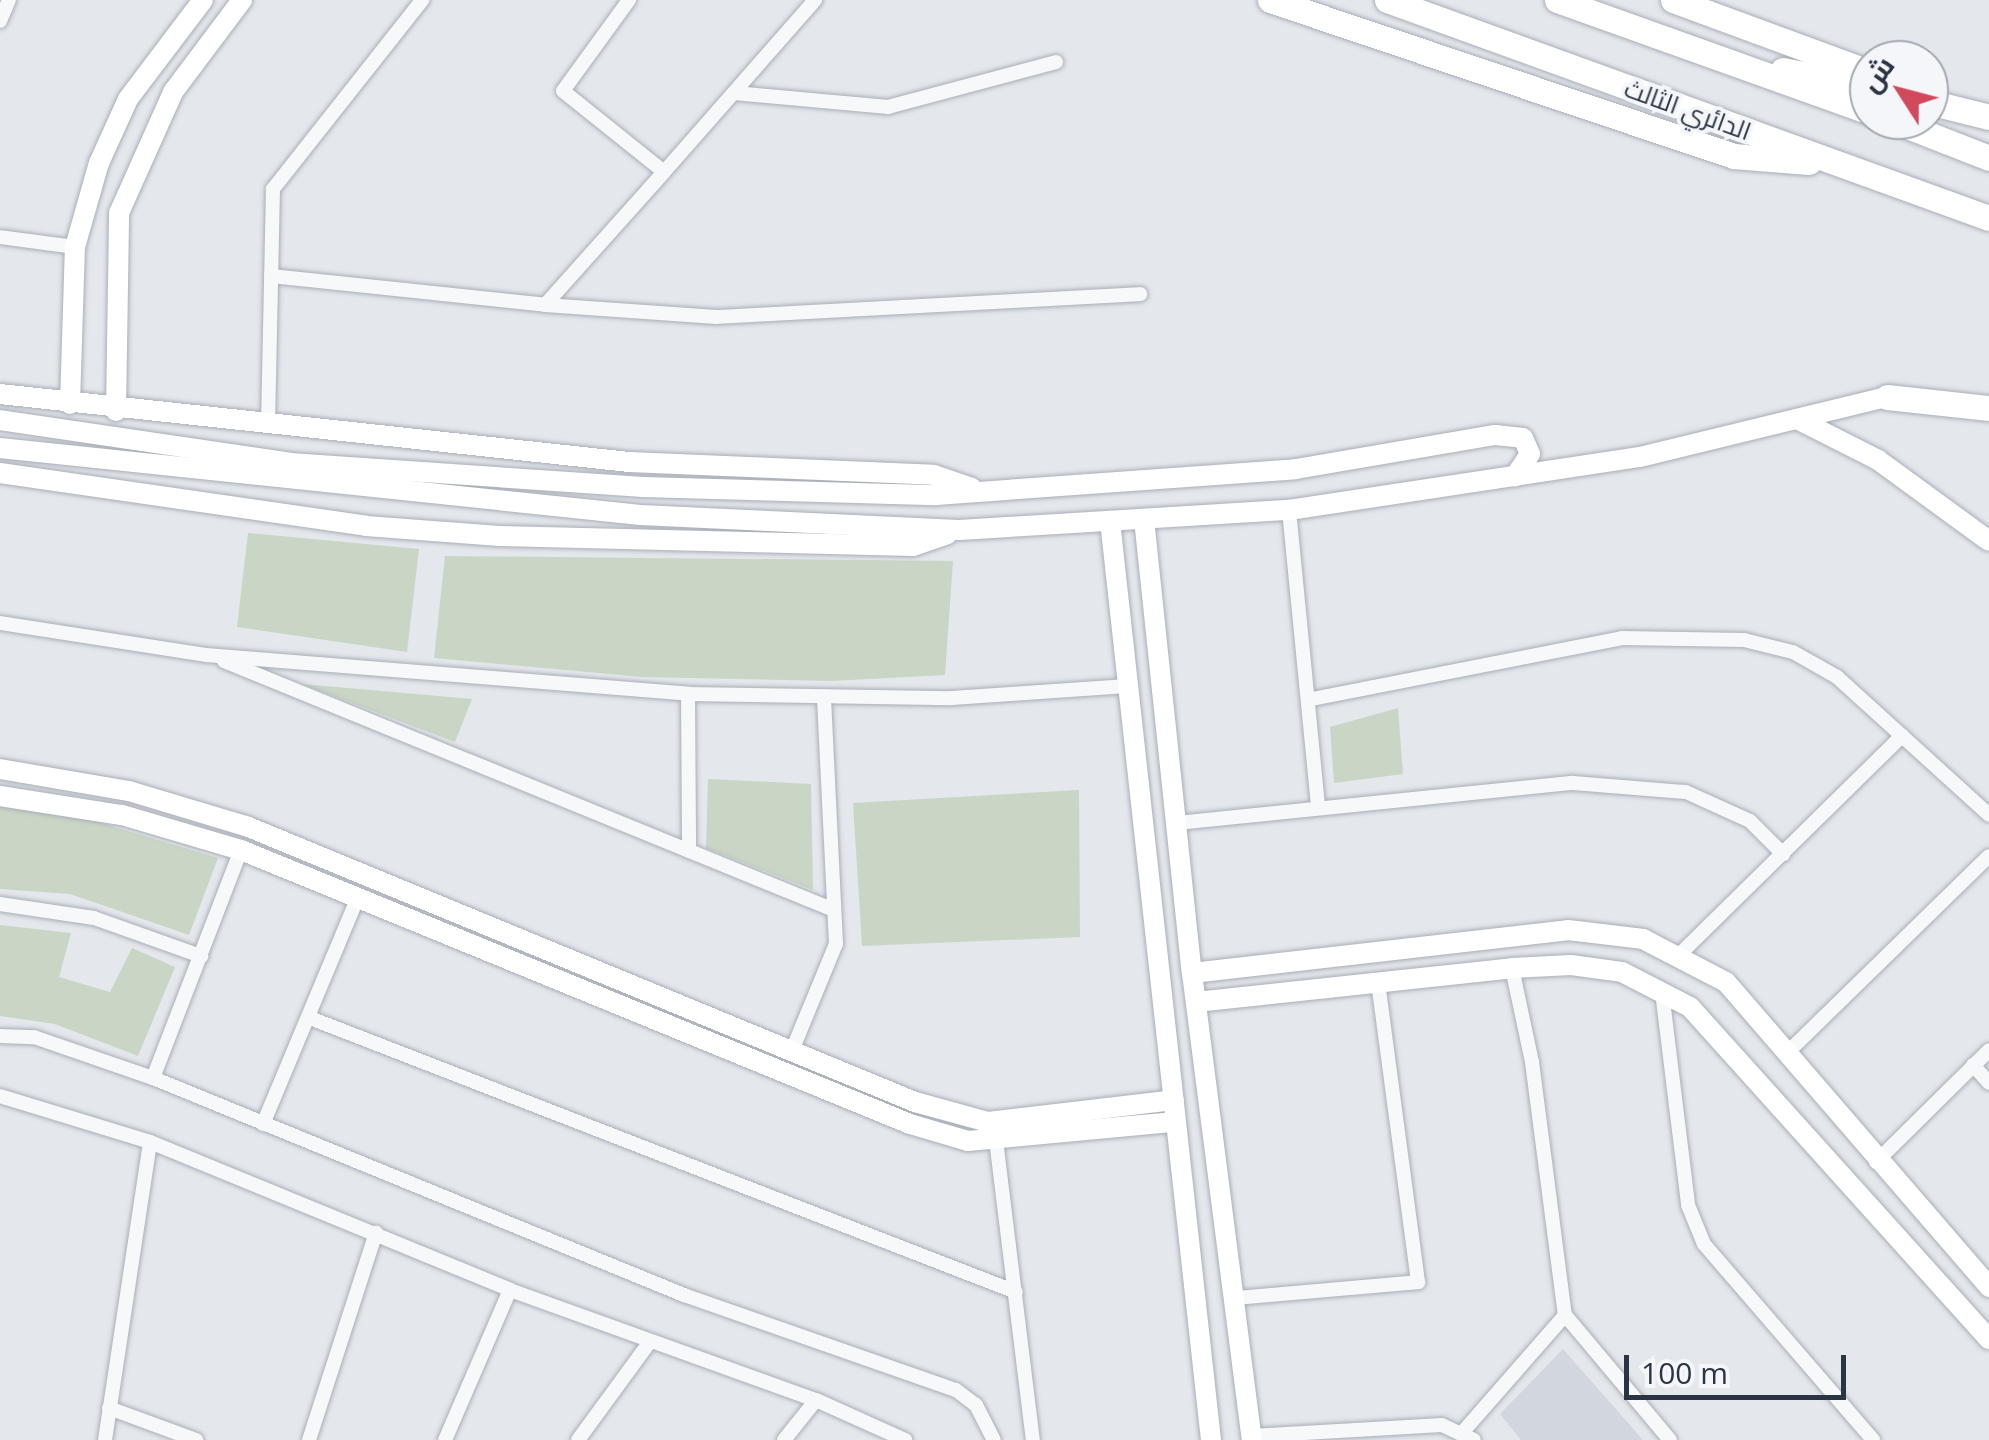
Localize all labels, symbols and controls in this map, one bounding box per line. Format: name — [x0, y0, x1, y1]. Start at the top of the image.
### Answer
north arrow — [1849, 40, 1949, 140]
text: ش — [1850, 48, 1902, 99]
street label: الدائري الثالث — [1621, 72, 1755, 146]
scale bar — [1629, 1335, 1852, 1397]
text: 100 m — [1641, 1352, 1728, 1393]

